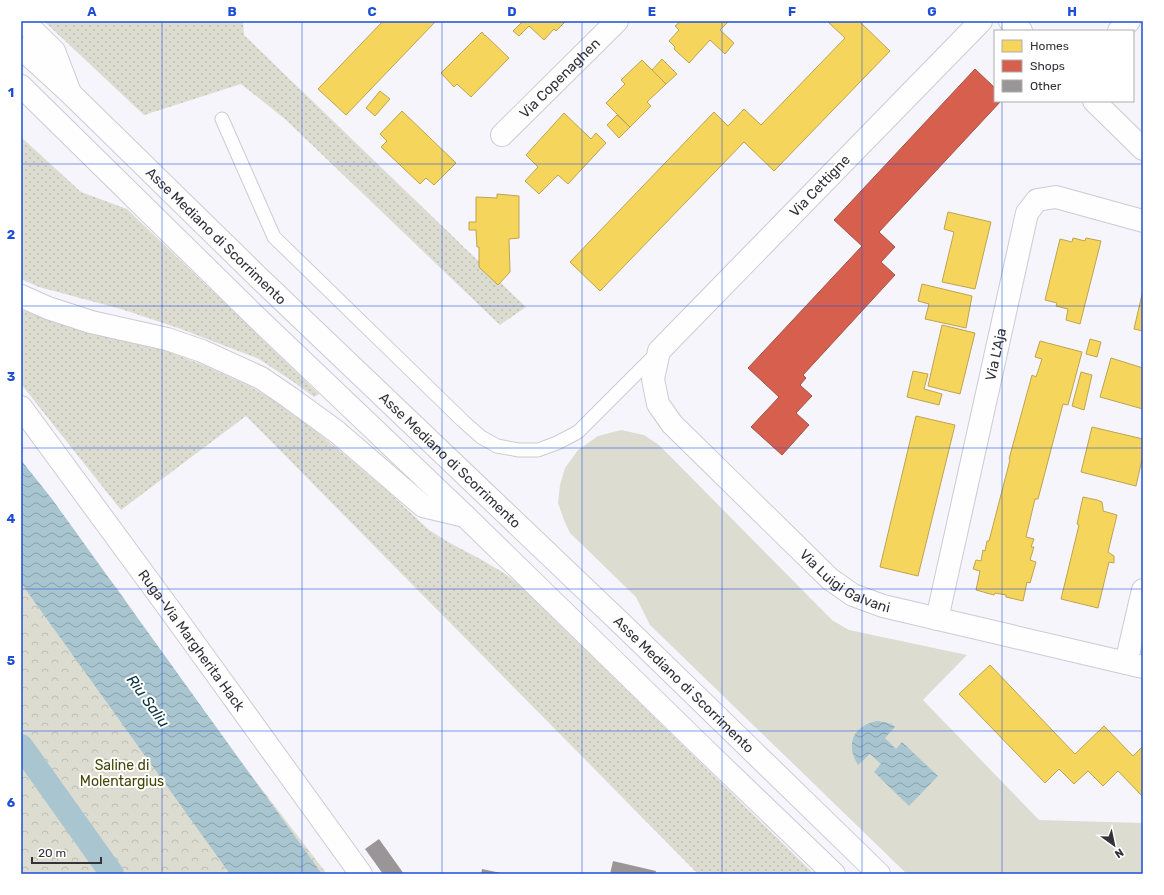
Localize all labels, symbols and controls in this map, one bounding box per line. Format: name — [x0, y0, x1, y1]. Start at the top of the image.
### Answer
text: A — [87, 4, 97, 19]
text: B — [227, 4, 237, 19]
text: C — [367, 4, 377, 19]
text: D — [507, 4, 517, 19]
text: E — [648, 4, 656, 19]
text: F — [788, 4, 796, 19]
text: G — [927, 4, 937, 19]
text: H — [1067, 4, 1077, 19]
legend — [994, 30, 1134, 102]
street label: Via Copenaghen — [516, 34, 603, 122]
text: Homes — [1030, 39, 1069, 53]
text: Shops — [1030, 59, 1065, 73]
text: Other — [1030, 79, 1062, 93]
text: 1 — [8, 85, 14, 100]
street label: Via Cettigne — [786, 151, 854, 221]
street label: Asse Mediano di Scorrimento — [143, 164, 290, 308]
text: 2 — [7, 227, 15, 242]
street label: Via L'Aja — [982, 327, 1010, 382]
text: 3 — [7, 369, 16, 384]
street label: Asse Mediano di Scorrimento — [376, 389, 524, 532]
text: 4 — [7, 511, 16, 526]
street label: Via Luigi Galvani — [796, 546, 892, 616]
street label: Ruga-Via Margherita Hack — [135, 566, 249, 715]
street label: Asse Mediano di Scorrimento — [610, 612, 758, 756]
text: 5 — [7, 653, 15, 668]
water label: Riu Saliu — [123, 671, 173, 731]
park label: Saline di Molentargius — [80, 757, 164, 790]
text: 6 — [7, 795, 16, 810]
north arrow — [1094, 825, 1134, 865]
scale bar — [32, 839, 101, 865]
text: N — [1112, 845, 1126, 861]
text: 20 m — [38, 846, 66, 860]

